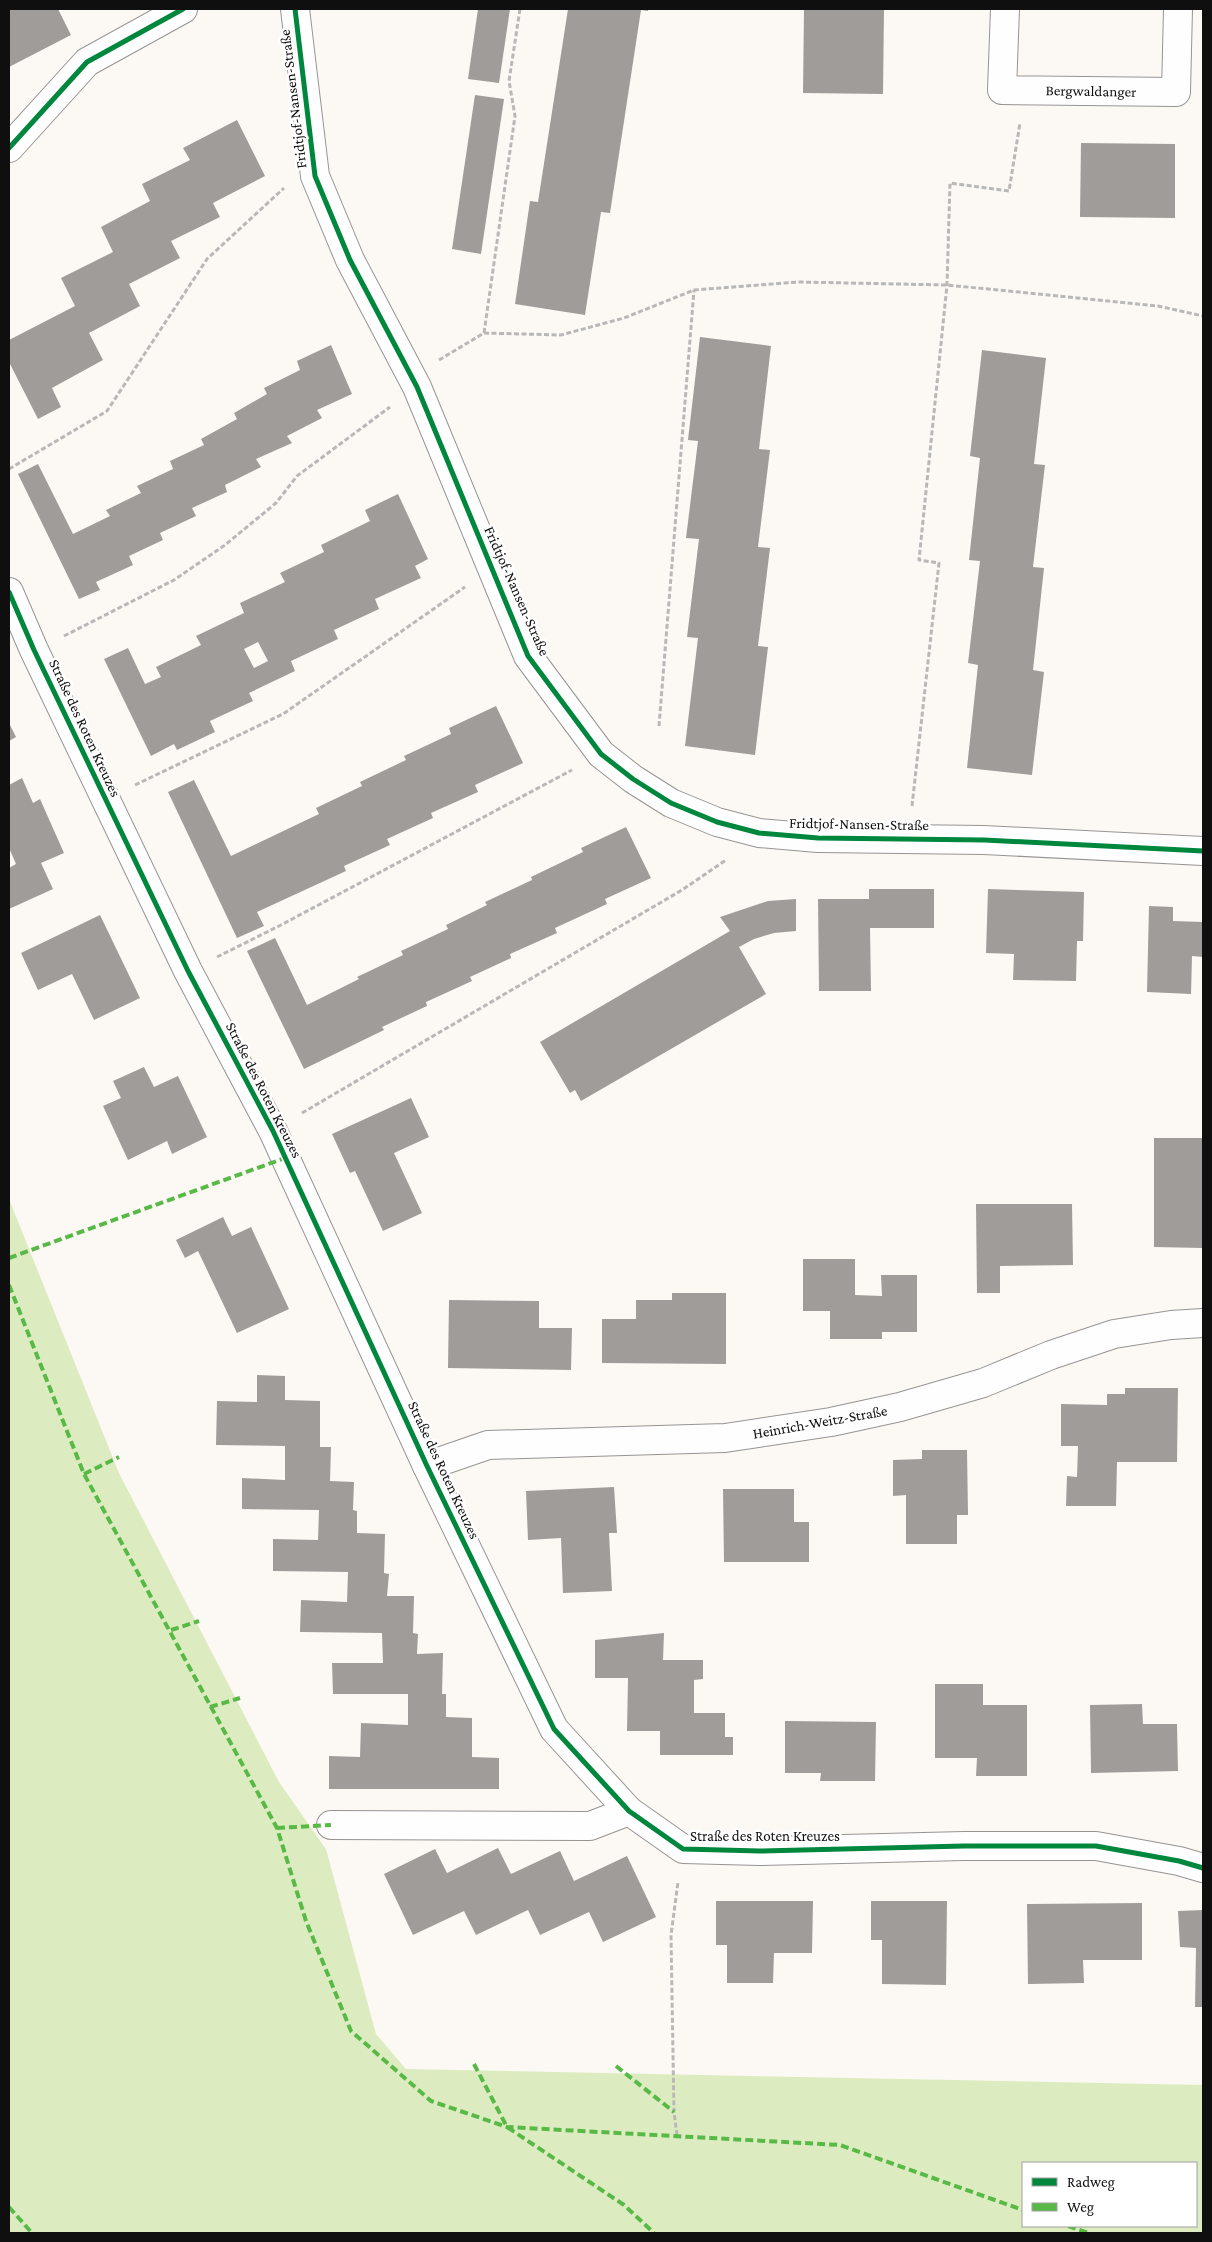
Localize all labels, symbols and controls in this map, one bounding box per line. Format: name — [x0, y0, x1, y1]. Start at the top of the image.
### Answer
street label: Fridtjof-Nansen-Straße — [276, 28, 310, 169]
street label: Bergwaldanger — [1045, 82, 1137, 101]
street label: Fridtjof-Nansen-Straße — [480, 524, 553, 659]
street label: Straße des Roten Kreuzes — [46, 657, 124, 799]
street label: Fridtjof-Nansen-Straße — [789, 815, 930, 834]
street label: Straße des Roten Kreuzes — [223, 1020, 305, 1160]
street label: Straße des Roten Kreuzes — [405, 1399, 483, 1541]
street label: Heinrich-Weitz-Straße — [751, 1402, 889, 1442]
street label: Straße des Roten Kreuzes — [690, 1828, 840, 1844]
legend — [1022, 2162, 1197, 2227]
text: Radweg — [1067, 2174, 1115, 2191]
text: Weg — [1067, 2199, 1094, 2216]

